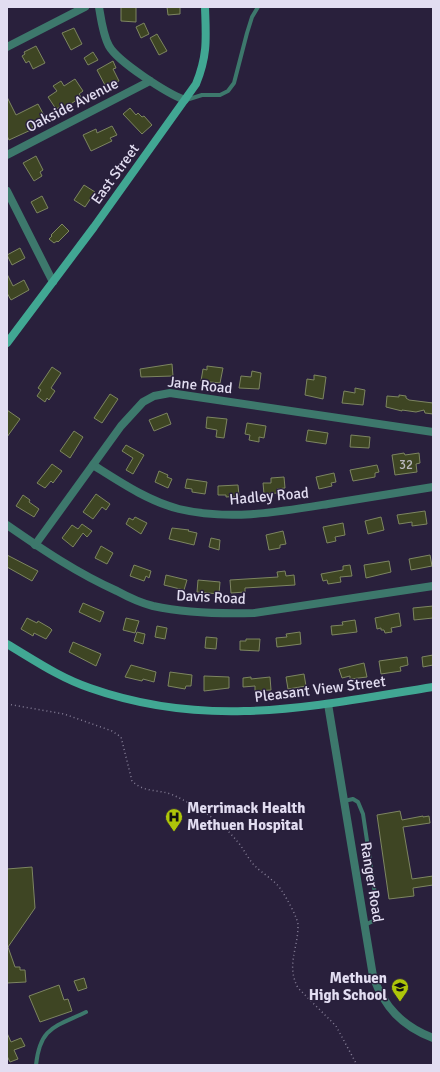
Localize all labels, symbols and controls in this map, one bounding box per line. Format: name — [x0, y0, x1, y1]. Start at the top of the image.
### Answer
street label: Oakside Avenue — [23, 74, 121, 136]
street label: East Street — [87, 140, 143, 208]
street label: Jane Road — [167, 373, 233, 397]
house number: 32 — [399, 457, 413, 473]
street label: Hadley Road — [229, 484, 309, 508]
street label: Davis Road — [176, 586, 246, 608]
street label: Pleasant View Street — [253, 672, 387, 706]
place label: Merrimack Health Methuen Hospital — [187, 799, 305, 834]
hospital icon: Merrimack Health Methuen Hospital — [164, 807, 184, 832]
street label: Ranger Road — [357, 841, 387, 923]
place label: Methuen High School — [309, 969, 387, 1004]
school or university icon: Methuen High School — [390, 977, 410, 1002]

